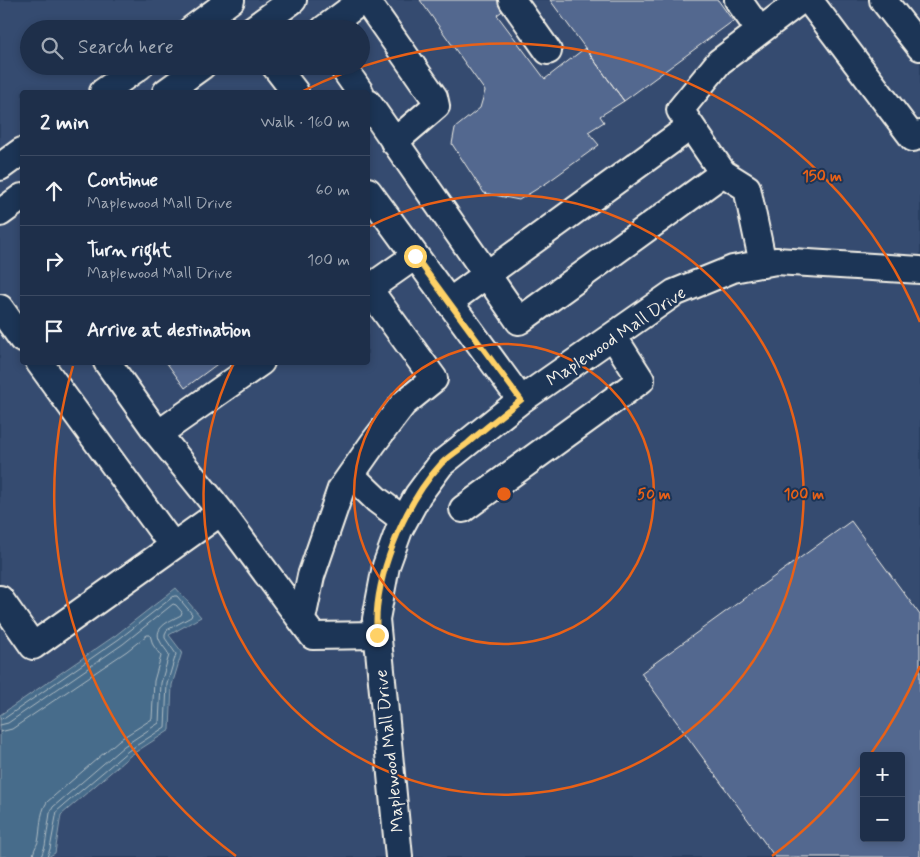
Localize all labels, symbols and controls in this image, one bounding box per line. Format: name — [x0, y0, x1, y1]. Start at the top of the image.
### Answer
search box — [20, 20, 370, 75]
icon: search — [38, 34, 66, 62]
text: Search here — [78, 35, 174, 60]
text: 2 min — [40, 109, 89, 137]
text: Walk · 160 m — [260, 112, 350, 133]
text: 150 m — [802, 167, 842, 187]
text: Continue — [87, 168, 158, 193]
icon: ahead — [40, 177, 68, 205]
text: 60 m — [316, 180, 350, 201]
text: Maplewood Mall Drive — [87, 193, 233, 214]
text: Turn right — [87, 238, 171, 263]
route start — [404, 245, 427, 268]
icon: right — [40, 247, 68, 275]
text: 100 m — [307, 250, 350, 271]
text: Maplewood Mall Drive — [87, 263, 233, 284]
street label: Maplewood Mall Drive — [542, 281, 691, 393]
icon: arrive — [40, 317, 68, 345]
text: Arrive at destination — [87, 318, 251, 343]
centre of rings — [495, 485, 513, 503]
text: 50 m — [637, 485, 671, 505]
text: 100 m — [784, 485, 824, 505]
route end — [366, 624, 389, 647]
street label: Maplewood Mall Drive — [370, 668, 410, 834]
map controls — [860, 752, 905, 842]
button: + — [860, 752, 905, 797]
button: − — [860, 797, 905, 842]

